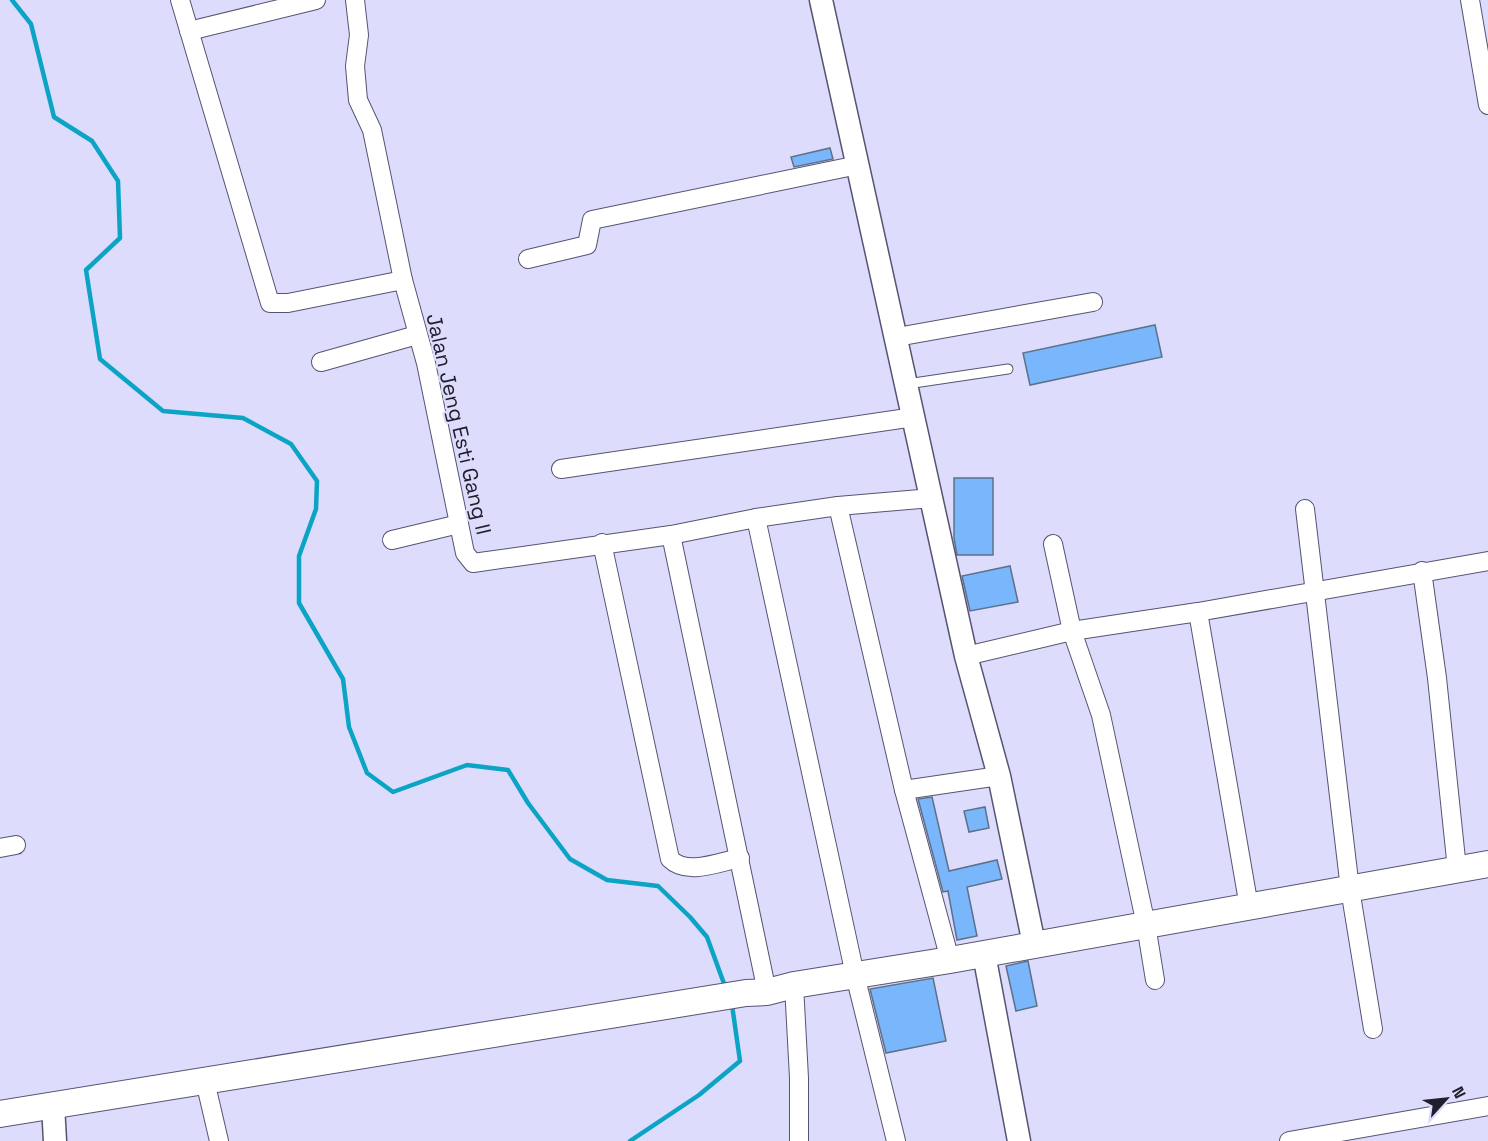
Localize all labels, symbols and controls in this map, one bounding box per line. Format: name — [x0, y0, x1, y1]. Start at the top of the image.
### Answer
street label: Jalan Jeng Esti Gang II — [420, 311, 498, 537]
north arrow — [1416, 1069, 1476, 1129]
text: N — [1447, 1083, 1471, 1102]

